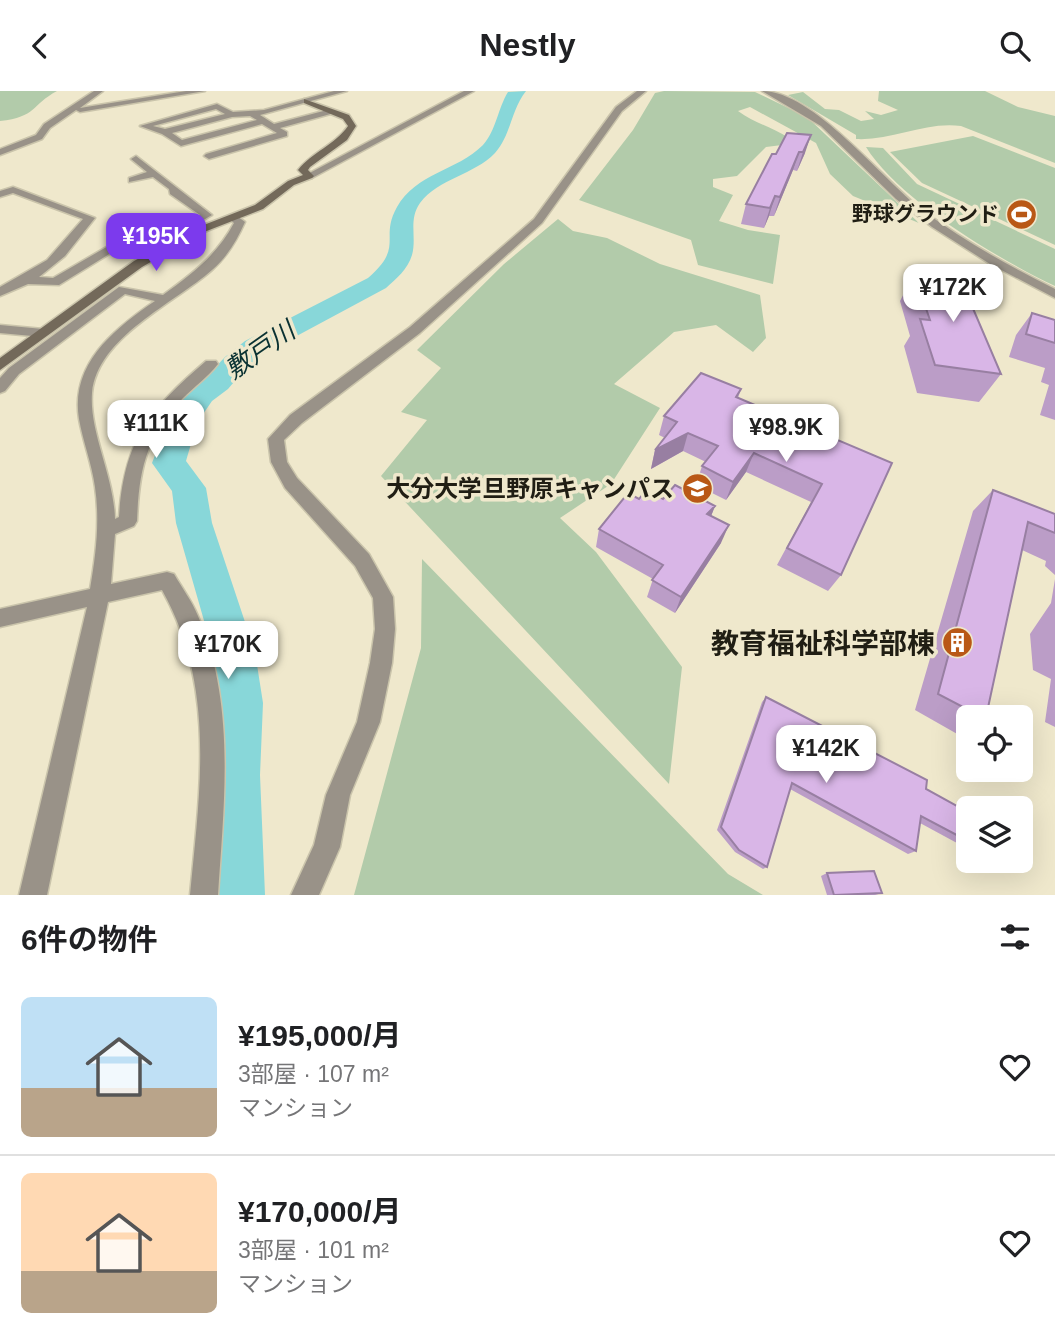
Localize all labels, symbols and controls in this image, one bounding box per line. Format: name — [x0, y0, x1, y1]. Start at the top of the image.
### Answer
icon: back — [21, 27, 59, 65]
text: Nestly — [479, 27, 576, 63]
icon: search — [996, 27, 1034, 65]
sports icon: 野球グラウンド — [1005, 197, 1039, 231]
place label: 野球グラウンド — [852, 202, 999, 225]
pin: ¥195K — [107, 213, 205, 273]
text: ¥195K — [122, 223, 190, 249]
pin: ¥172K — [904, 265, 1002, 324]
text: ¥172K — [919, 274, 987, 300]
water label: 敷戸川 — [219, 314, 303, 385]
pin: ¥111K — [107, 401, 205, 460]
pin: ¥98.9K — [729, 405, 843, 464]
text: ¥111K — [123, 410, 189, 436]
text: ¥98.9K — [749, 414, 823, 440]
school or university icon: 大分大学旦野原キャンパス — [680, 472, 714, 506]
place label: 大分大学旦野原キャンパス — [386, 475, 674, 502]
pin: ¥170K — [179, 621, 277, 681]
building icon: 教育福祉科学部棟 — [941, 626, 975, 660]
place label: 教育福祉科学部棟 — [711, 628, 935, 659]
text: ¥170K — [194, 631, 262, 657]
map controls — [956, 705, 1033, 873]
button: locate — [956, 705, 1033, 782]
pin: ¥142K — [777, 725, 875, 785]
text: ¥142K — [792, 735, 860, 761]
button: layers — [956, 796, 1033, 873]
icon: filters — [996, 918, 1034, 956]
text: 6件の物件 — [21, 923, 158, 956]
text: ¥195,000/月 — [238, 1019, 401, 1052]
icon: home — [77, 1025, 161, 1109]
icon: heart — [996, 1048, 1034, 1086]
text: 3部屋 · 107 m² — [238, 1061, 389, 1087]
text: マンション — [238, 1095, 353, 1121]
text: ¥170,000/月 — [238, 1195, 401, 1228]
icon: home — [77, 1201, 161, 1285]
icon: heart — [996, 1224, 1034, 1262]
text: 3部屋 · 101 m² — [238, 1237, 389, 1263]
text: マンション — [238, 1271, 353, 1297]

